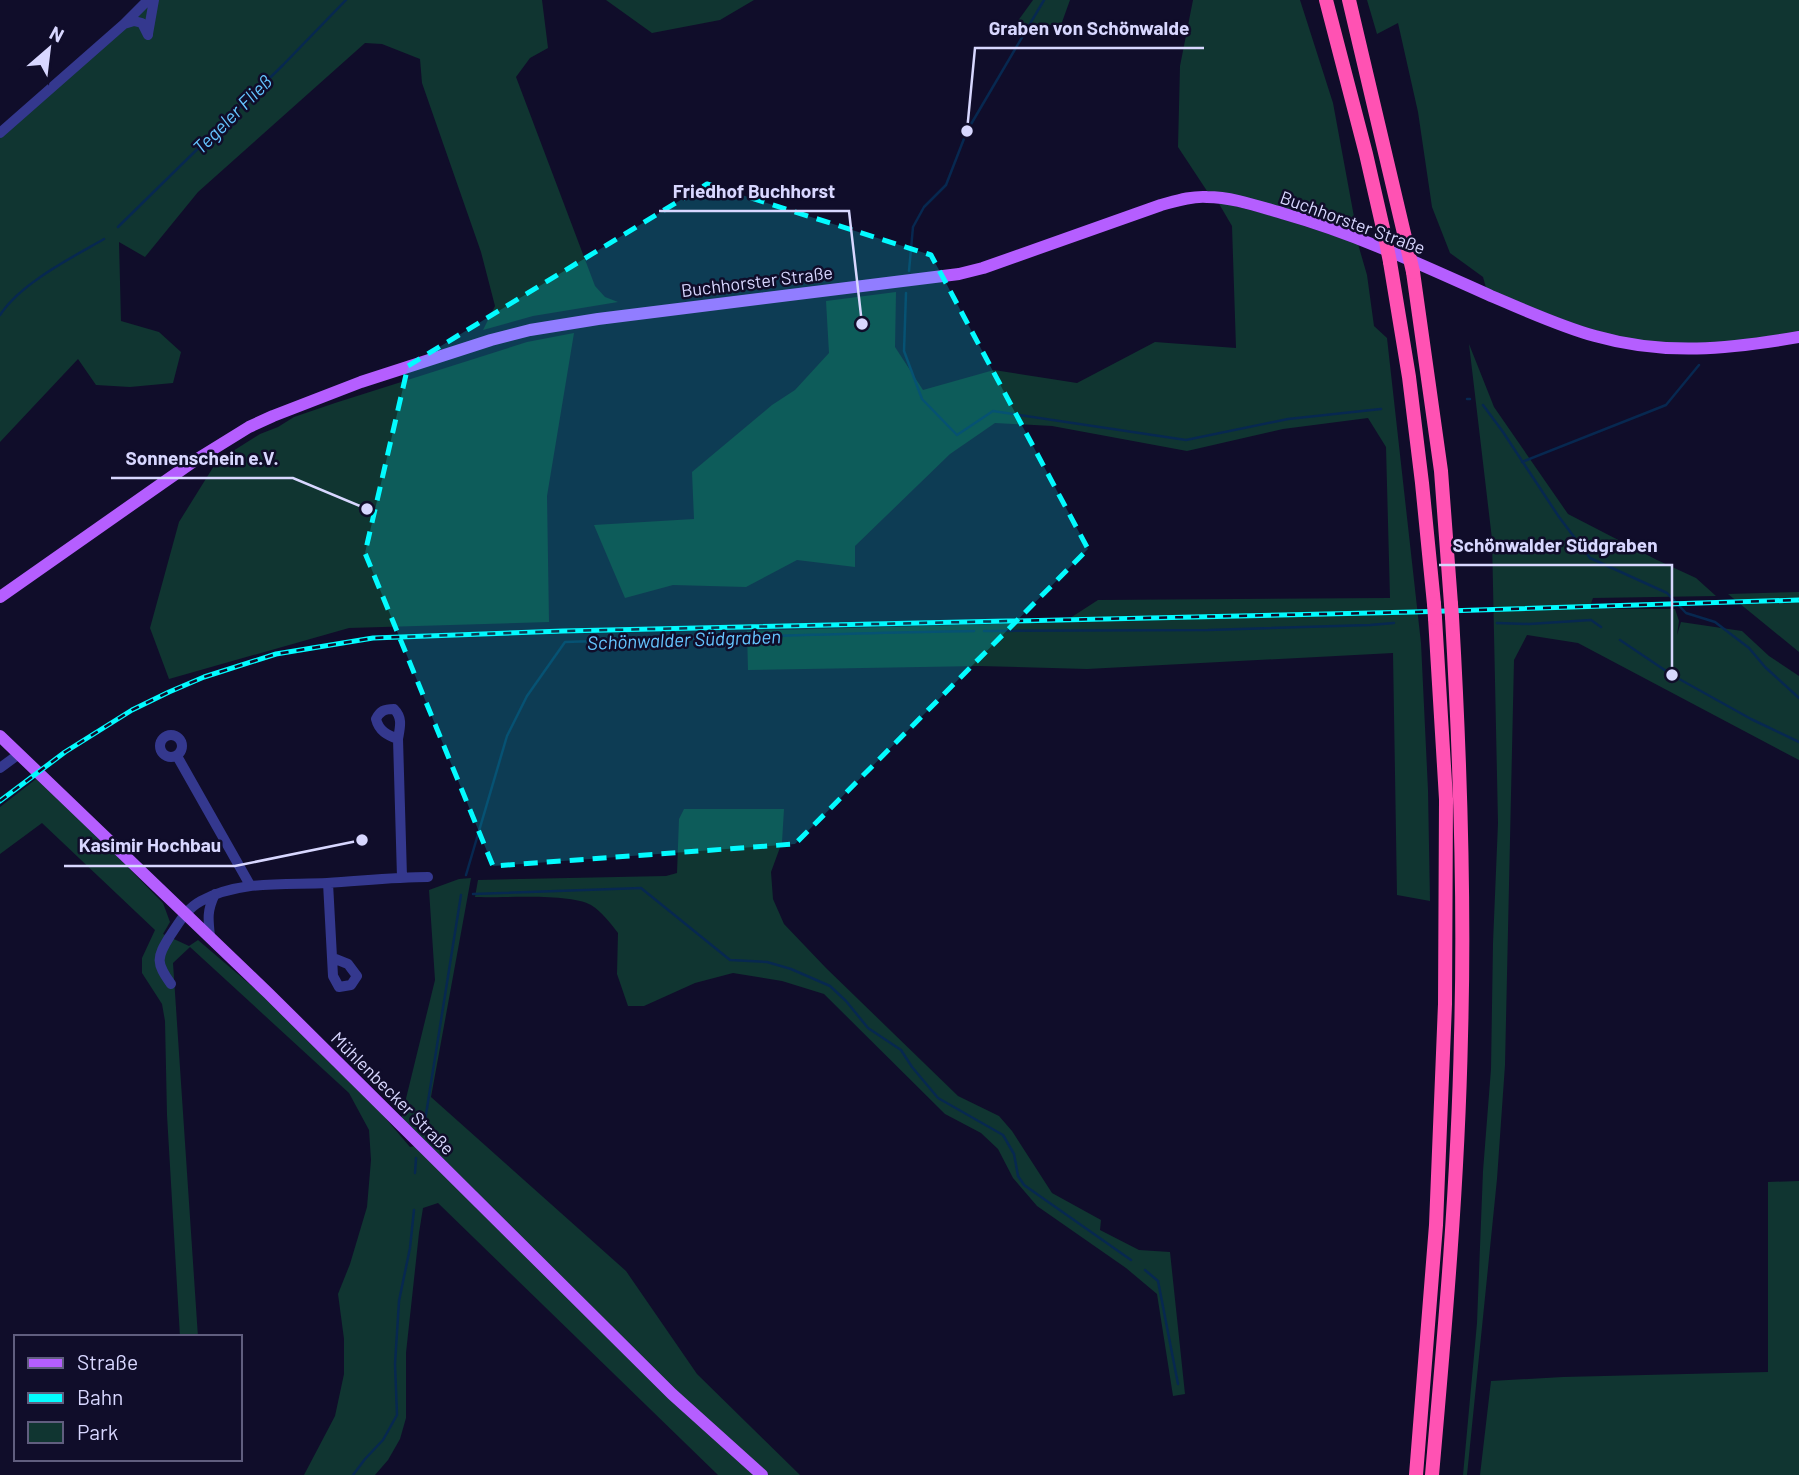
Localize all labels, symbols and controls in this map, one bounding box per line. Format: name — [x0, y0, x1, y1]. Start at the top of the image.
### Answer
callout: Graben von Schönwalde — [975, 8, 1204, 48]
north arrow — [14, 14, 84, 84]
text: Graben von Schönwalde — [989, 16, 1189, 39]
text: N — [46, 20, 68, 47]
water label: Tegeler Fließ — [188, 70, 276, 158]
callout: Friedhof Buchhorst — [659, 171, 849, 211]
text: Friedhof Buchhorst — [673, 179, 835, 202]
street label: Buchhorster Straße — [1277, 186, 1429, 258]
street label: Buchhorster Straße — [680, 261, 834, 301]
callout: Sonnenschein e.V. — [111, 438, 293, 478]
text: Sonnenschein e.V. — [125, 446, 279, 469]
callout: Schönwalder Südgraben — [1439, 525, 1672, 565]
text: Schönwalder Südgraben — [1452, 533, 1658, 556]
water label: Schönwalder Südgraben — [587, 624, 781, 654]
callout: Kasimir Hochbau — [64, 826, 235, 866]
text: Kasimir Hochbau — [79, 833, 221, 856]
street label: Mühlenbecker Straße — [327, 1027, 459, 1159]
legend — [14, 1335, 242, 1461]
text: Straße — [77, 1349, 138, 1374]
text: Bahn — [77, 1384, 123, 1409]
text: Park — [77, 1419, 118, 1444]

